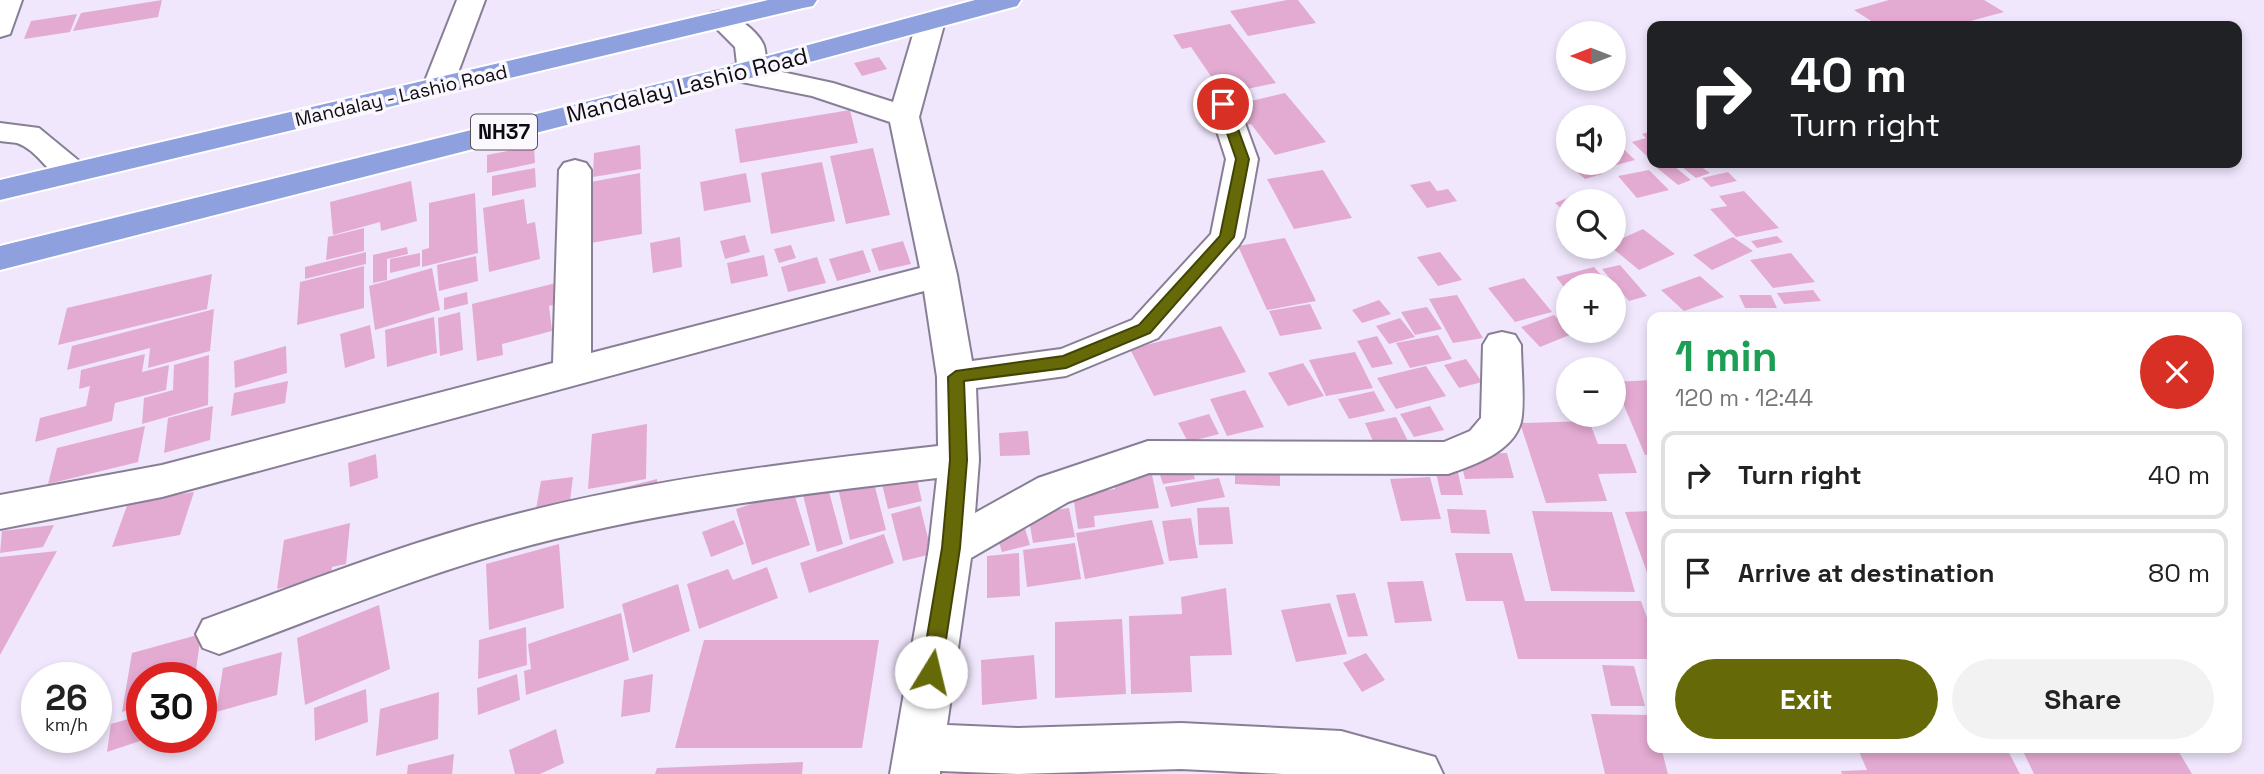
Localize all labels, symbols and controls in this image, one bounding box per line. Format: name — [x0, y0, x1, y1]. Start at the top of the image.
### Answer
north arrow — [1556, 21, 1626, 91]
map controls — [1556, 21, 1626, 427]
street label: Mandalay Lashio Road — [563, 40, 811, 130]
text: 40 m — [1790, 44, 1907, 106]
icon: right — [1675, 49, 1766, 140]
street label: Mandalay - Lashio Road — [292, 59, 510, 132]
pin — [1193, 74, 1253, 134]
icon: arrive — [1204, 85, 1242, 123]
button: sound — [1556, 105, 1626, 175]
text: Turn right — [1790, 105, 1940, 145]
road number: NH37 — [471, 114, 537, 150]
button: search — [1556, 189, 1626, 259]
button: + — [1556, 273, 1626, 343]
text: 1 min — [1675, 330, 1778, 383]
button: close — [2140, 335, 2214, 409]
button: − — [1556, 357, 1626, 427]
text: 120 m · 12:44 — [1675, 383, 1813, 413]
icon: right — [1679, 456, 1717, 494]
text: Turn right — [1738, 458, 1862, 492]
text: 40 m — [2148, 458, 2210, 492]
icon: arrive — [1679, 554, 1717, 592]
text: Arrive at destination — [1738, 556, 1995, 590]
text: 80 m — [2148, 556, 2210, 590]
position arrow — [894, 635, 968, 709]
button: Exit — [1675, 659, 1938, 739]
button: Share — [1952, 659, 2214, 739]
speed limit sign: 30 — [126, 662, 217, 753]
text: 26 — [45, 676, 88, 720]
text: km/h — [45, 713, 88, 736]

